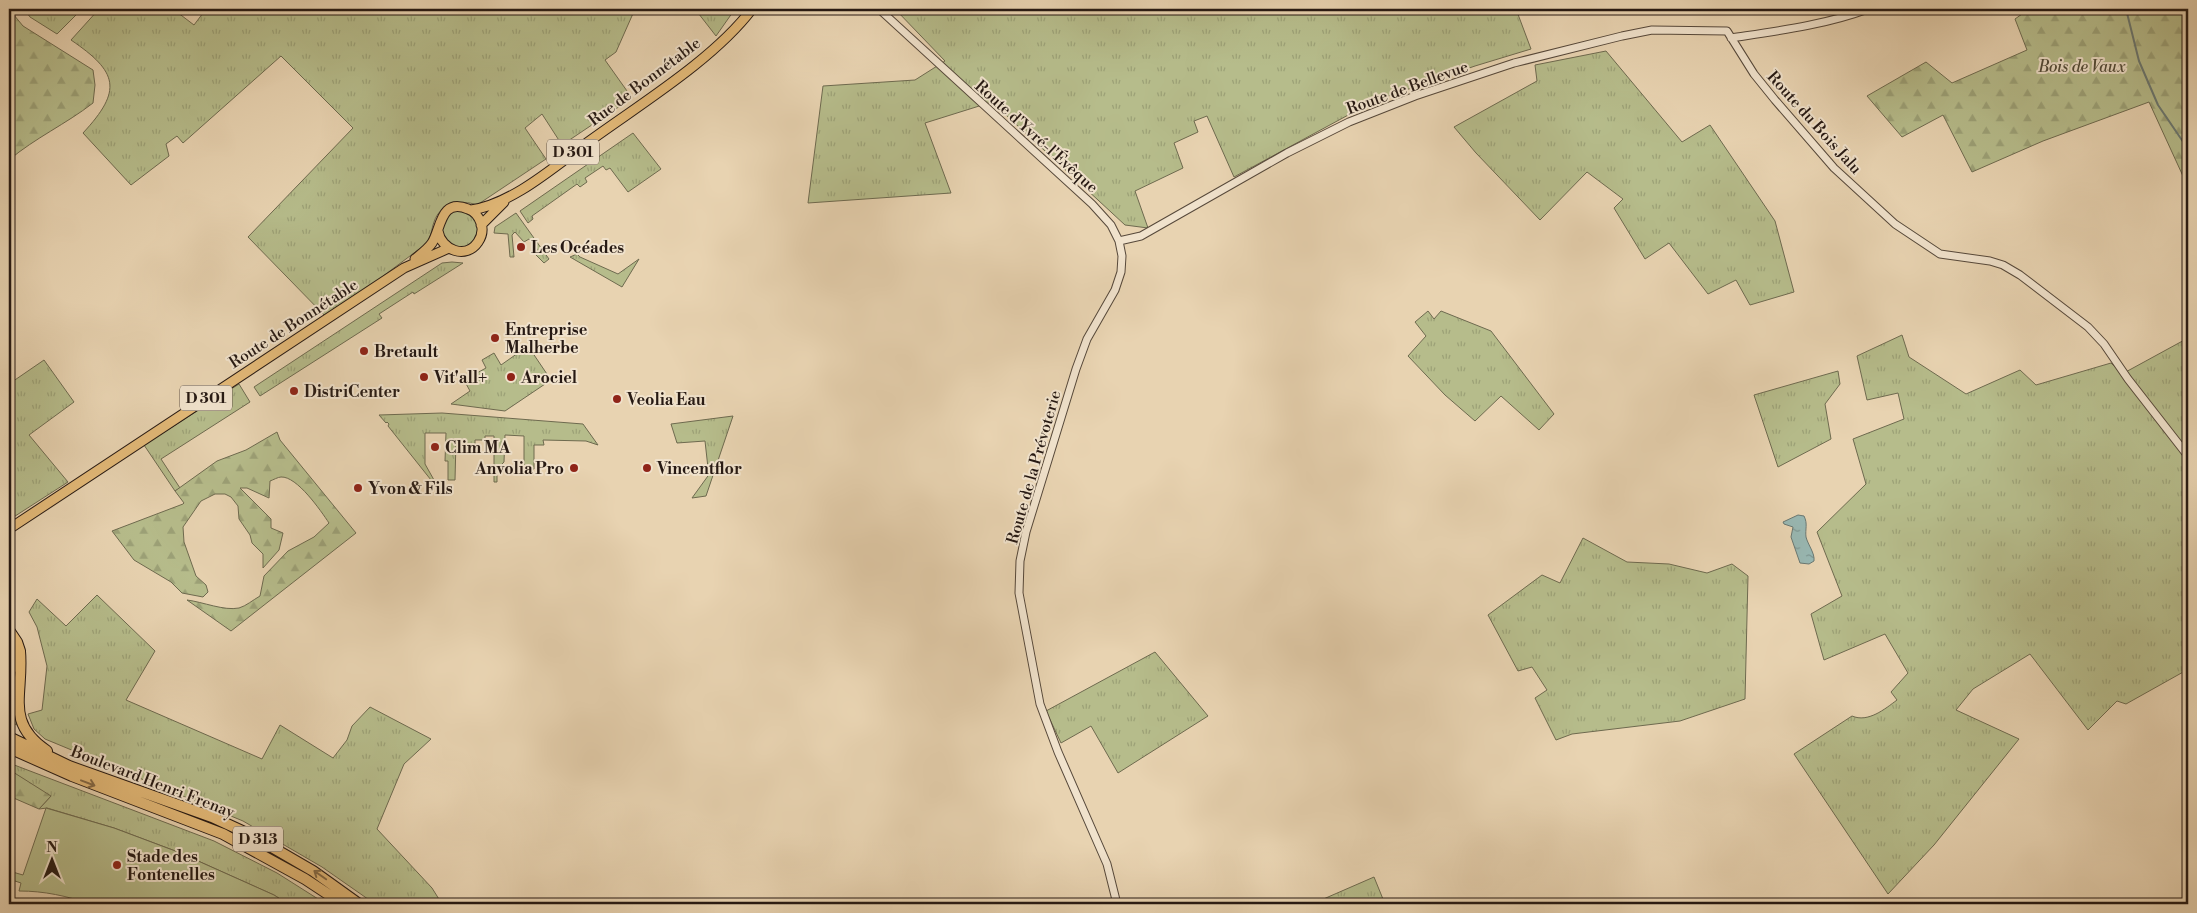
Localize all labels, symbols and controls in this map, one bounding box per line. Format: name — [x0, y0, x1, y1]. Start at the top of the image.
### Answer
street label: Rue de Bonnétable — [585, 33, 705, 131]
street label: Route de Bellevue — [1344, 57, 1471, 119]
park label: Bois de Vaux — [2037, 57, 2126, 77]
street label: Route du Bois Jalu — [1763, 67, 1866, 178]
street label: Route d'Yvré-l'Évêque — [970, 75, 1104, 197]
road number: D 301 — [547, 140, 599, 164]
place label: Les Océades — [531, 238, 624, 258]
marker: Les Océades — [515, 241, 527, 253]
street label: Route de Bonnétable — [225, 275, 362, 373]
place label: Entreprise Malherbe — [505, 320, 588, 358]
marker: Entreprise Malherbe — [489, 332, 501, 344]
place label: Bretault — [374, 342, 438, 362]
marker: Bretault — [358, 345, 370, 357]
place label: Vit'all+ — [433, 368, 487, 388]
place label: Arociel — [520, 368, 578, 388]
marker: Vit'all+ — [418, 371, 430, 383]
marker: Arociel — [505, 371, 517, 383]
place label: DistriCenter — [304, 382, 400, 402]
marker: DistriCenter — [288, 385, 300, 397]
road number: D 301 — [180, 386, 232, 410]
street label: Route de la Prévoterie — [1002, 388, 1065, 546]
place label: Veolia Eau — [626, 390, 706, 410]
marker: Veolia Eau — [611, 393, 623, 405]
place label: Clim MA — [445, 438, 511, 458]
marker: Clim MA — [429, 441, 441, 453]
place label: Anvolia Pro — [474, 459, 564, 479]
place label: Vincentflor — [656, 459, 742, 479]
marker: Anvolia Pro — [568, 462, 580, 474]
marker: Vincentflor — [641, 462, 653, 474]
place label: Yvon & Fils — [368, 479, 453, 499]
marker: Yvon & Fils — [352, 482, 364, 494]
street label: Boulevard Henri Frenay — [67, 741, 238, 823]
one-way arrow — [80, 779, 95, 788]
road number: D 313 — [233, 826, 283, 852]
north arrow — [28, 836, 78, 886]
text: N — [46, 839, 58, 857]
place label: Stade des Fontenelles — [127, 847, 215, 885]
marker: Stade des Fontenelles — [111, 859, 123, 871]
one-way arrow — [313, 870, 327, 880]

